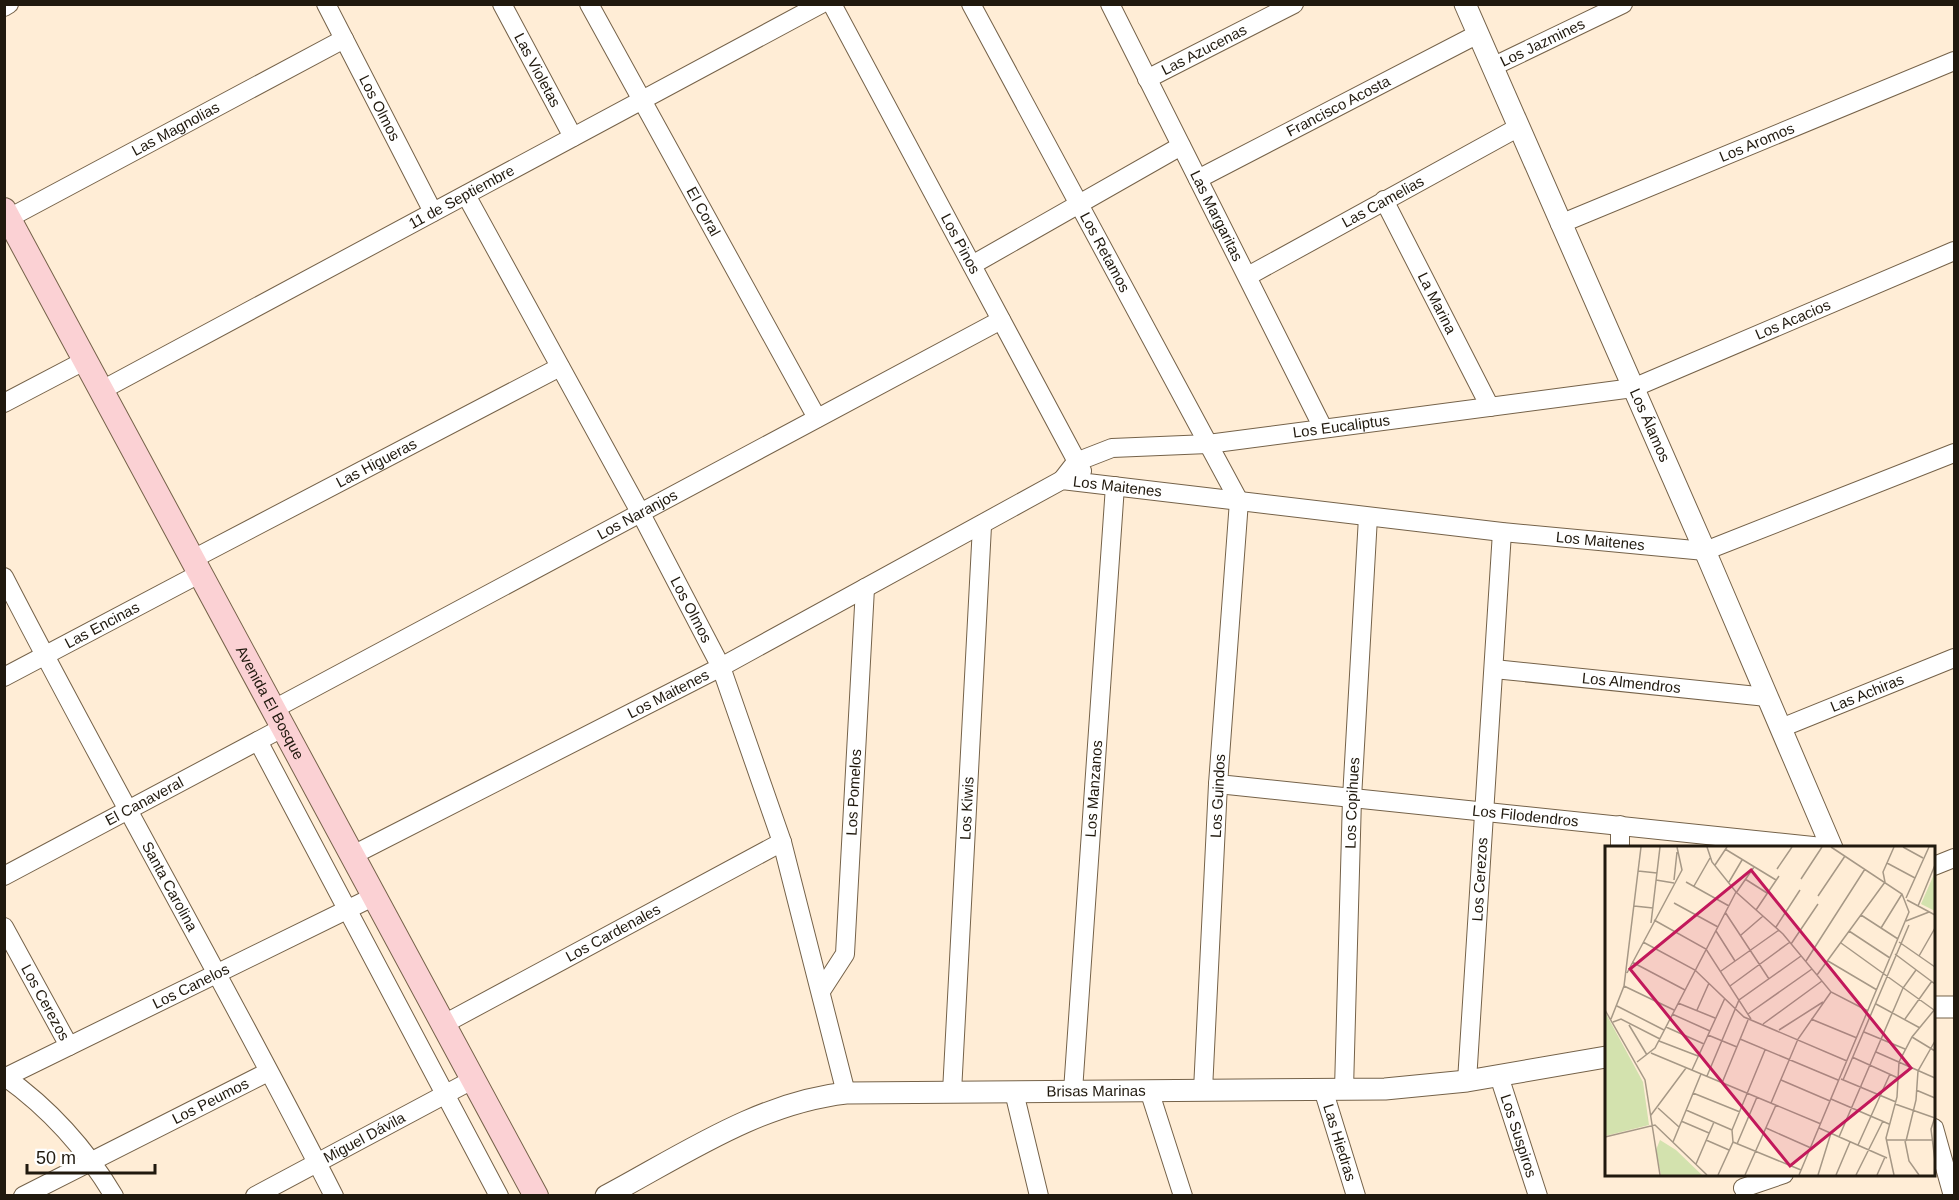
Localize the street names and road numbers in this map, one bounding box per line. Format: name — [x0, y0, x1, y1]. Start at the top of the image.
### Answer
street label: Los Jazmines — [1497, 15, 1587, 70]
street label: Las Azucenas — [1158, 21, 1249, 78]
street label: Las Violetas — [511, 30, 564, 110]
street label: Los Olmos — [356, 72, 404, 144]
street label: Francisco Acosta — [1283, 72, 1393, 140]
street label: Las Magnolias — [129, 98, 222, 159]
street label: Los Aromos — [1717, 119, 1796, 165]
street label: 11 de Septiembre — [406, 161, 517, 232]
street label: Las Margaritas — [1187, 167, 1247, 264]
street label: Las Camelias — [1339, 172, 1427, 231]
street label: El Coral — [683, 184, 724, 239]
street label: Los Retamos — [1077, 209, 1134, 295]
street label: Los Pinos — [938, 211, 984, 277]
street label: La Marina — [1415, 269, 1460, 337]
street label: Los Acacios — [1753, 296, 1833, 343]
street label: Los Álamos — [1627, 386, 1674, 464]
street label: Los Eucaliptus — [1292, 411, 1391, 441]
street label: Las Higueras — [333, 435, 419, 491]
street label: Los Maitenes — [1072, 472, 1163, 500]
street label: Los Naranjos — [594, 486, 680, 543]
street label: Los Maitenes — [1555, 528, 1646, 553]
street label: Los Olmos — [667, 574, 716, 645]
street label: Las Encinas — [62, 598, 142, 651]
street label: Avenida El Bosque — [233, 643, 308, 762]
street label: Los Maitenes — [624, 666, 712, 721]
street label: Los Almendros — [1581, 669, 1682, 696]
street label: Las Achiras — [1828, 670, 1906, 715]
street label: Los Manzanos — [1082, 739, 1105, 838]
street label: Los Pomelos — [842, 749, 864, 836]
street label: Los Guindos — [1207, 753, 1228, 838]
street label: Los Copihues — [1342, 757, 1362, 849]
street label: El Canaveral — [102, 773, 186, 829]
street label: Los Kiwis — [956, 776, 977, 840]
street label: Los Filodendros — [1471, 802, 1579, 830]
street label: Los Cerezos — [1468, 837, 1491, 922]
street label: Santa Carolina — [139, 839, 202, 934]
street label: Los Cardenales — [563, 900, 663, 965]
street label: Los Canelos — [150, 960, 232, 1012]
street label: Los Cerezos — [18, 961, 73, 1043]
street label: Los Peumos — [169, 1074, 251, 1127]
street label: Brisas Marinas — [1046, 1082, 1146, 1100]
street label: Los Suspiros — [1497, 1092, 1540, 1180]
street label: Las Hiedras — [1320, 1102, 1360, 1183]
street label: Miguel Dávila — [320, 1108, 408, 1166]

